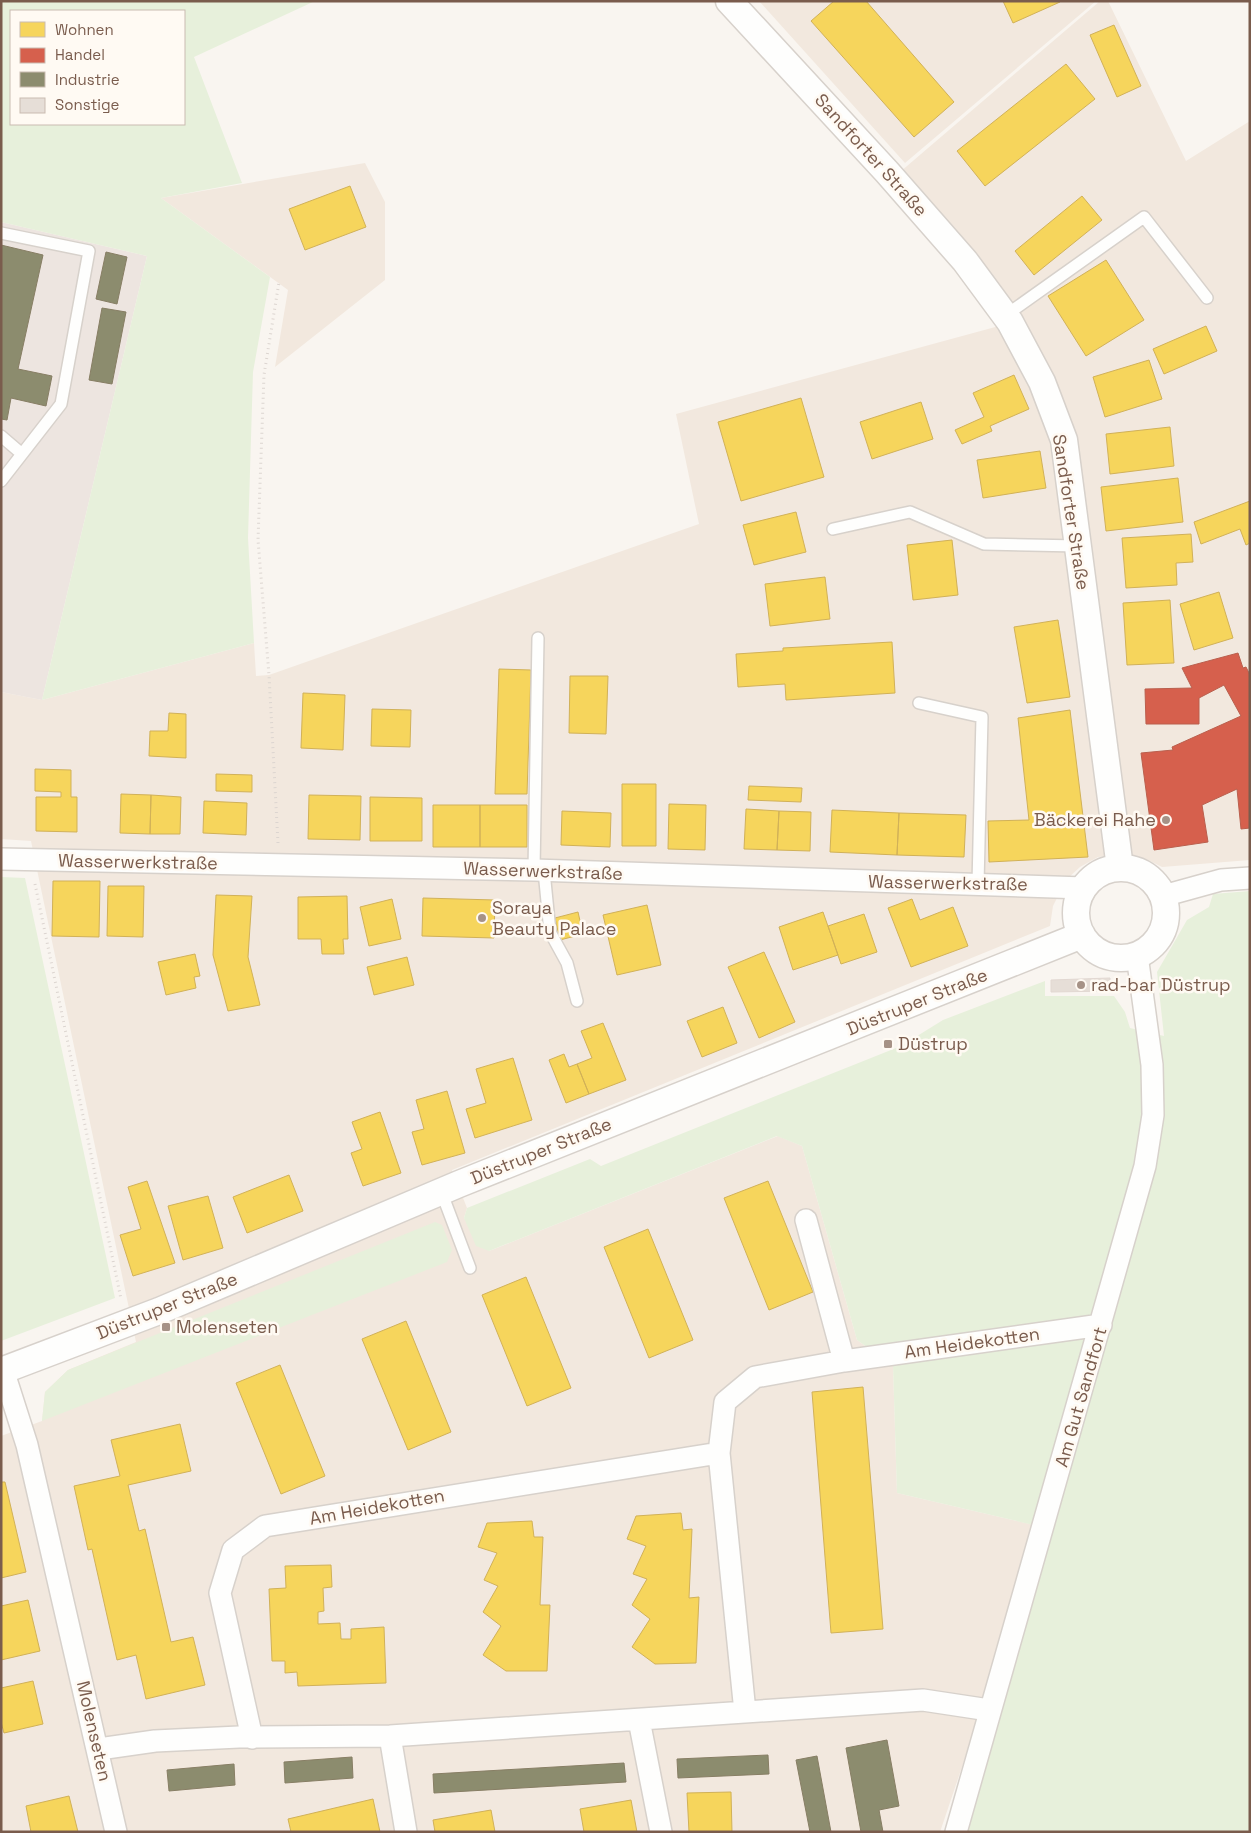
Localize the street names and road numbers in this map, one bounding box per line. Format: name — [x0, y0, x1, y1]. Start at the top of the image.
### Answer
street label: Sandforter Straße — [810, 88, 933, 221]
street label: Sandforter Straße — [1048, 432, 1095, 592]
street label: Wasserwerkstraße — [58, 849, 218, 874]
street label: Wasserwerkstraße — [463, 856, 623, 885]
street label: Wasserwerkstraße — [868, 870, 1028, 895]
street label: Düstruper Straße — [843, 963, 991, 1040]
street label: Düstruper Straße — [467, 1112, 615, 1189]
street label: Düstruper Straße — [93, 1267, 241, 1344]
street label: Am Heidekotten — [903, 1322, 1041, 1363]
street label: Am Gut Sandfort — [1049, 1324, 1112, 1470]
street label: Am Heidekotten — [308, 1483, 446, 1530]
street label: Molenseten — [72, 1678, 117, 1783]

